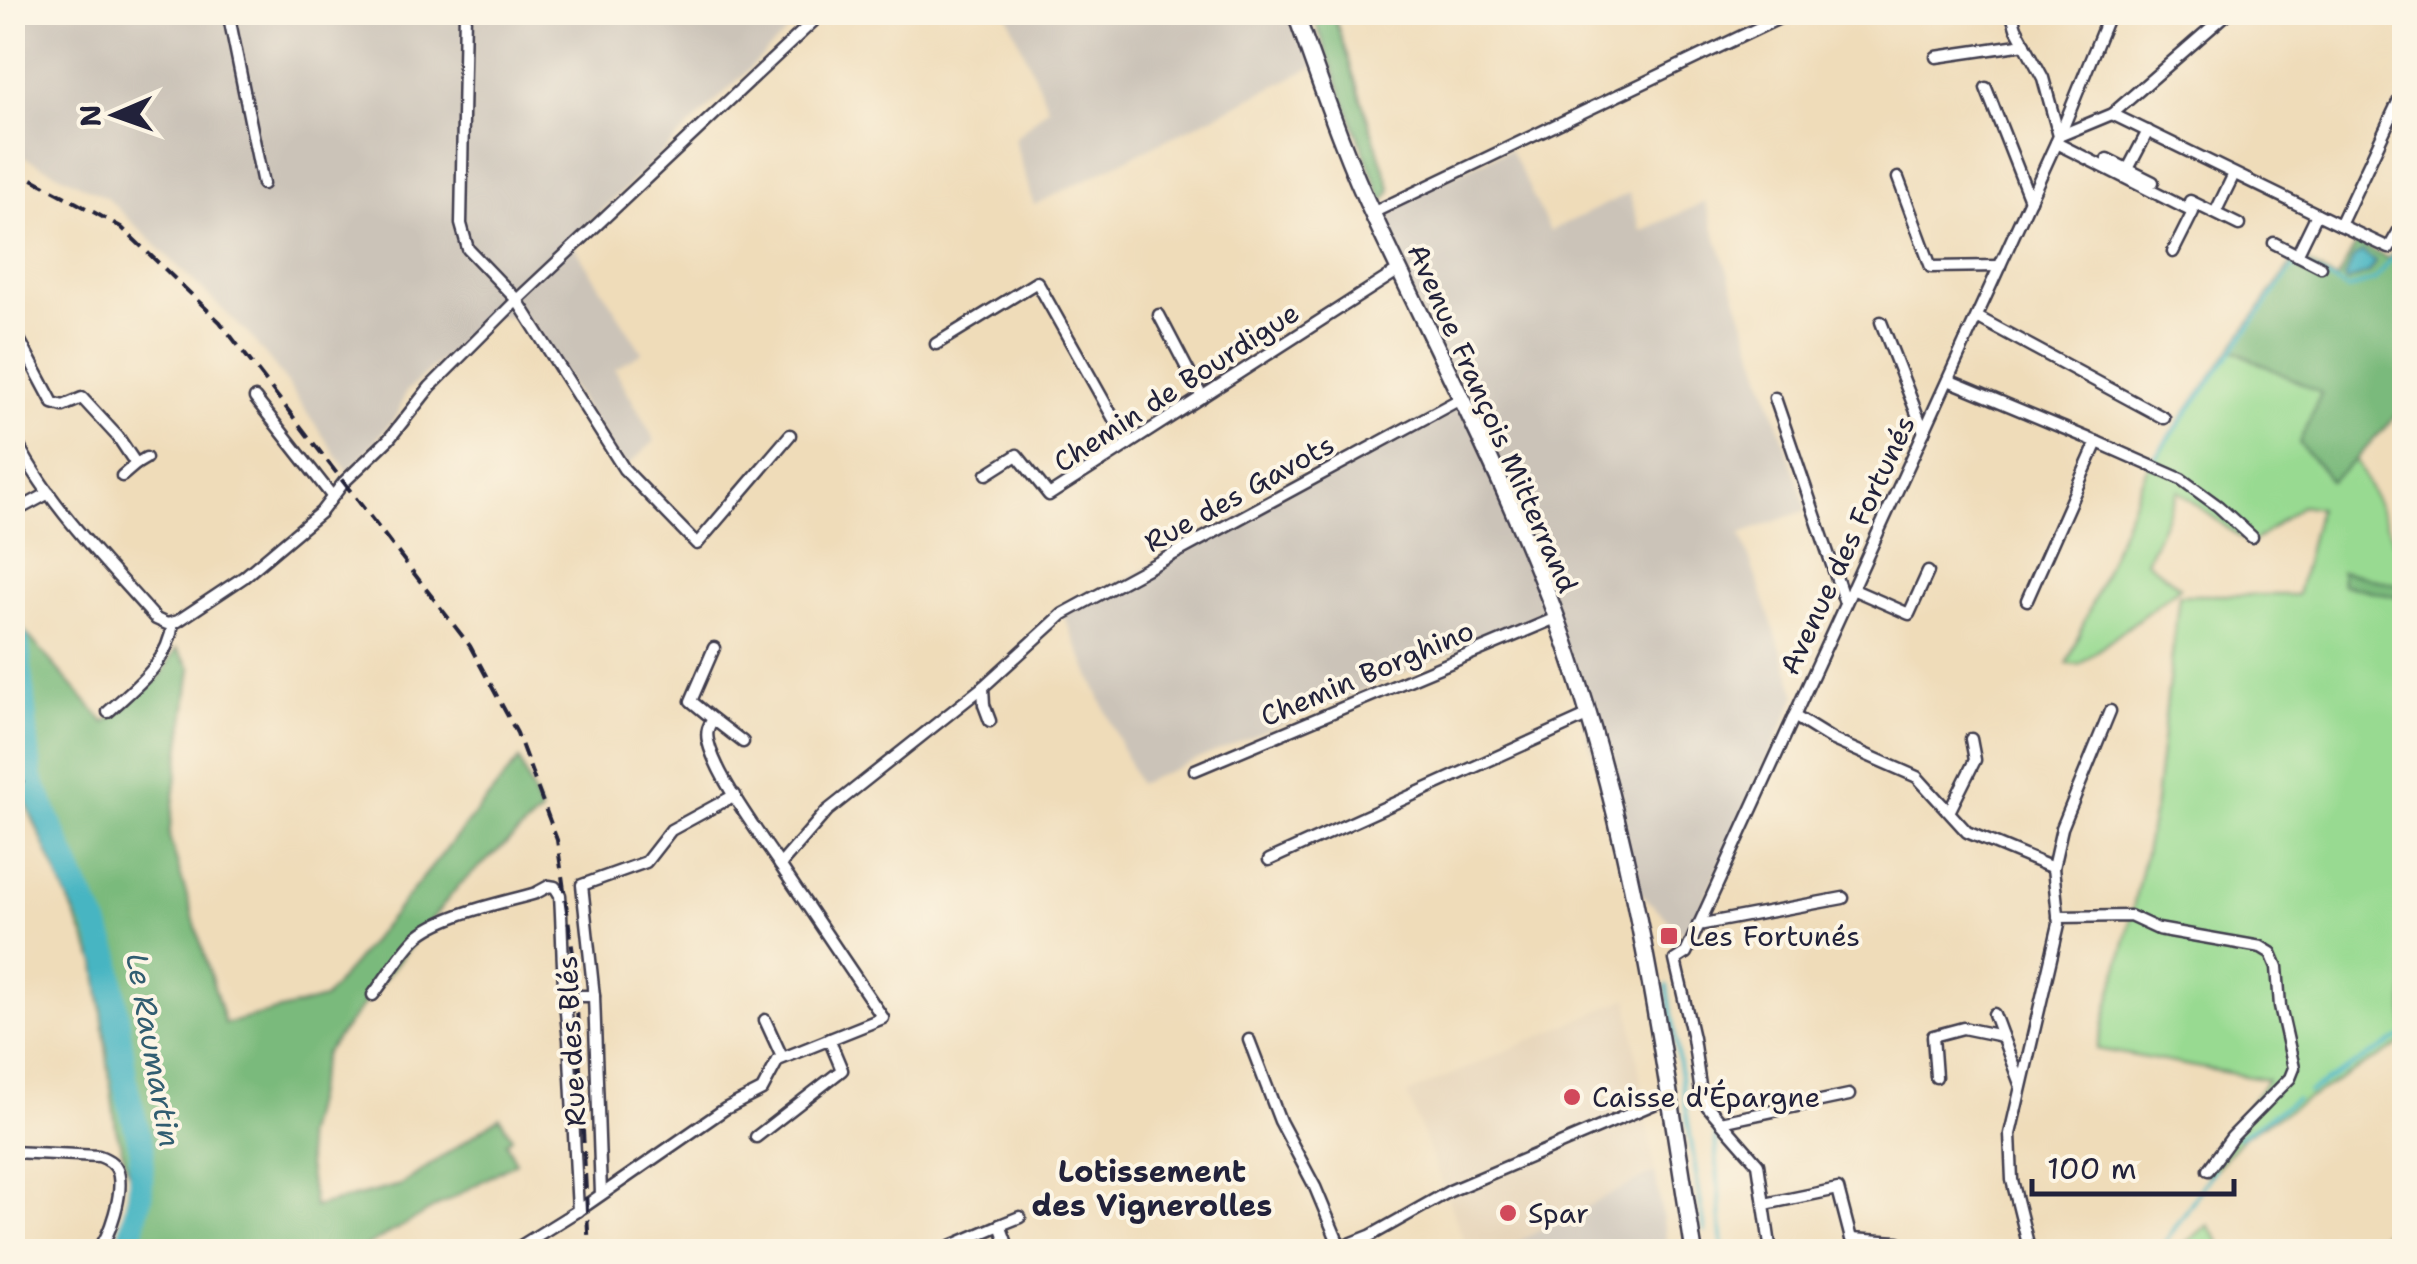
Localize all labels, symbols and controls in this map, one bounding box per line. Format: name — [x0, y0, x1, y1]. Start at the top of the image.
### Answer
north arrow — [65, 65, 165, 165]
text: N — [71, 104, 109, 128]
street label: Avenue François Mitterrand — [1399, 237, 1587, 599]
street label: Chemin de Bourdigue — [1046, 293, 1306, 481]
street label: Avenue des Fortunés — [1770, 409, 1924, 681]
street label: Rue des Gavots — [1137, 425, 1341, 561]
street label: Chemin Borghino — [1255, 611, 1479, 735]
place label: Les Fortunés — [1689, 917, 1860, 955]
marker: Les Fortunés — [1658, 925, 1680, 947]
water label: Le Raumartin — [116, 950, 191, 1150]
street label: Rue des Blés — [548, 955, 594, 1127]
place label: Caisse d'Épargne — [1592, 1078, 1820, 1116]
marker: Caisse d'Épargne — [1561, 1086, 1583, 1108]
scale bar — [2032, 1134, 2234, 1196]
text: 100 m — [2047, 1148, 2137, 1189]
district label: Lotissement des Vignerolles — [1032, 1151, 1272, 1226]
place label: Spar — [1528, 1194, 1589, 1232]
marker: Spar — [1497, 1202, 1519, 1224]

